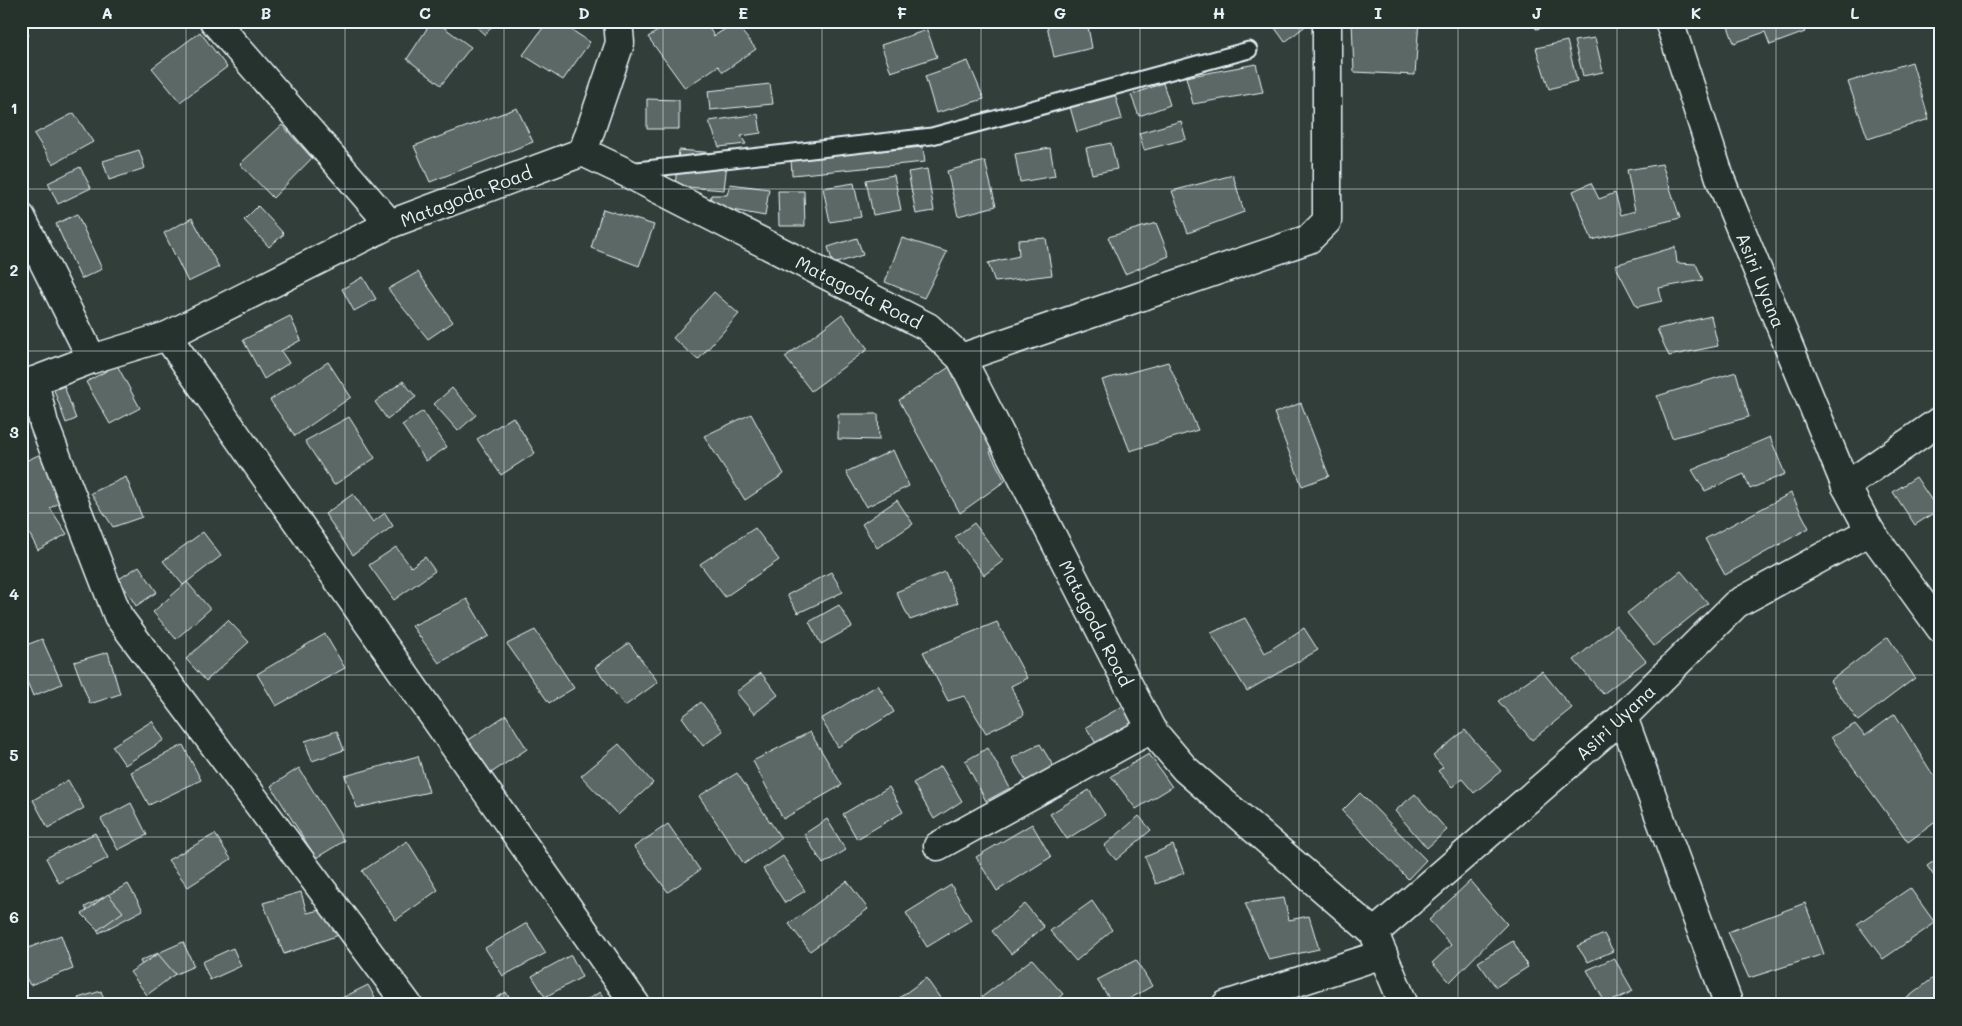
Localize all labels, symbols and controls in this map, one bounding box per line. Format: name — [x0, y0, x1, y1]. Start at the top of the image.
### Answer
text: A — [101, 2, 113, 23]
text: B — [261, 2, 271, 23]
text: C — [419, 2, 431, 23]
text: D — [578, 2, 590, 23]
text: E — [738, 2, 748, 23]
text: F — [897, 2, 907, 23]
text: G — [1054, 2, 1066, 23]
text: H — [1213, 2, 1225, 23]
text: I — [1374, 2, 1382, 23]
text: J — [1532, 2, 1542, 23]
text: K — [1691, 2, 1701, 23]
text: L — [1850, 2, 1860, 23]
text: 1 — [10, 97, 18, 118]
street label: Matagoda Road — [397, 160, 535, 232]
street label: Asiri Uyana — [1731, 229, 1791, 331]
street label: Matagoda Road — [792, 250, 926, 334]
text: 2 — [10, 259, 19, 280]
text: 3 — [9, 421, 19, 442]
street label: Matagoda Road — [1054, 556, 1138, 690]
text: 4 — [9, 583, 19, 604]
street label: Asiri Uyana — [1570, 679, 1660, 765]
text: 5 — [9, 744, 19, 765]
text: 6 — [9, 906, 19, 927]

